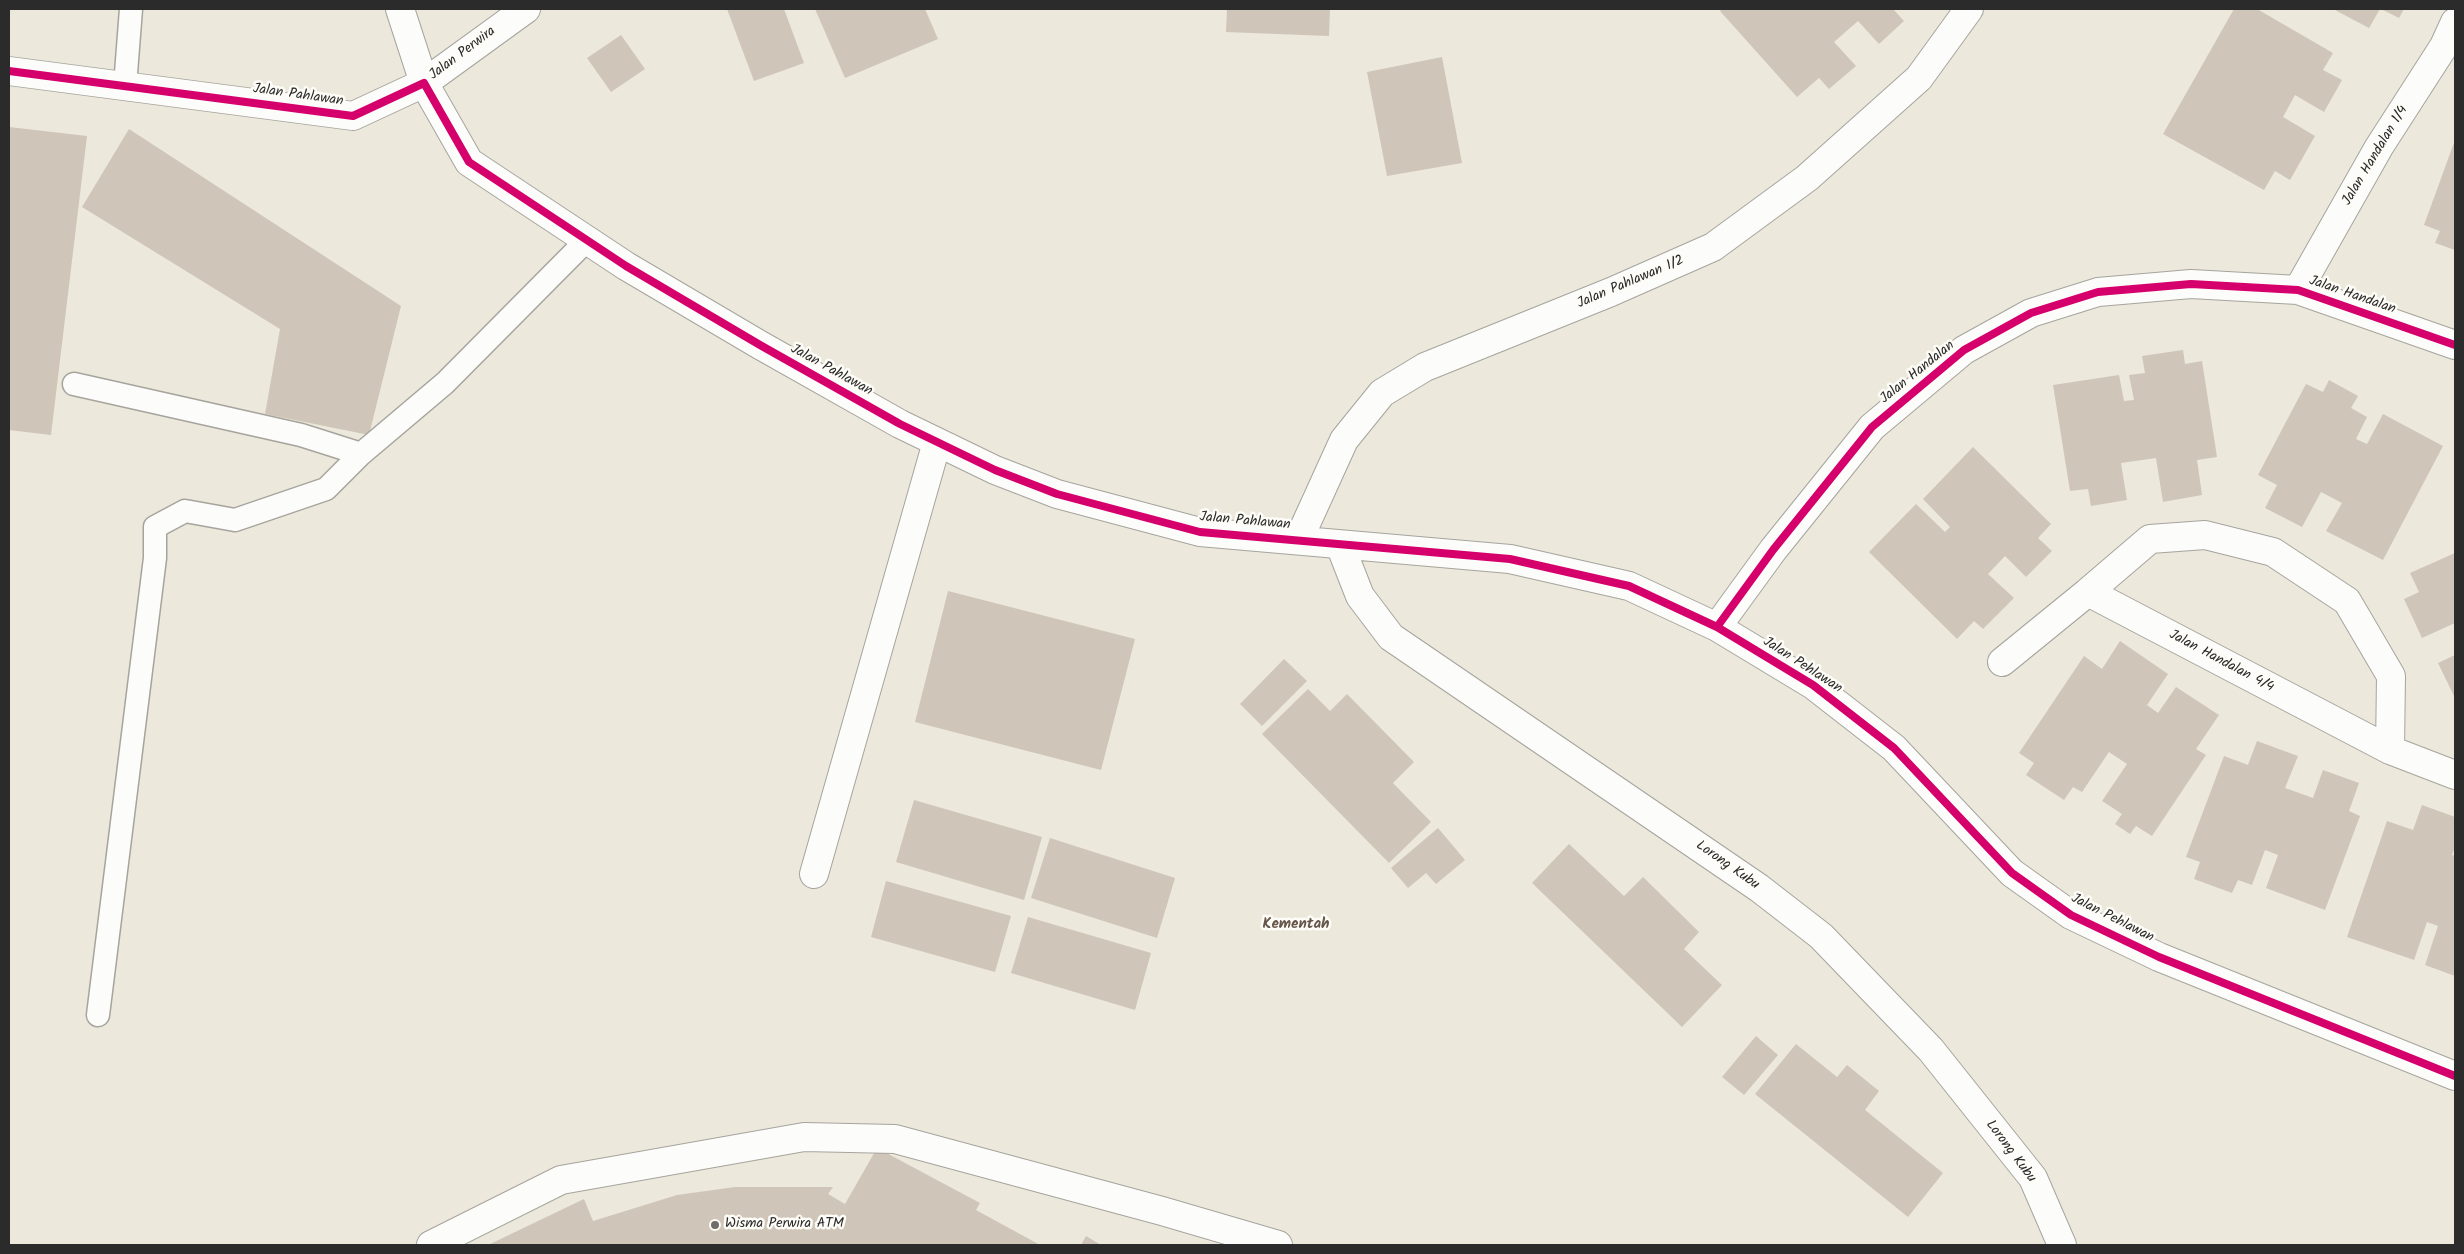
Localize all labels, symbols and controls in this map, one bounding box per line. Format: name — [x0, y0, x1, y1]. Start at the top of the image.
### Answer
street label: Jalan Perwira — [427, 24, 499, 84]
street label: Jalan Pahlawan — [252, 81, 344, 111]
street label: Jalan Handalan 1/4 — [2340, 103, 2412, 209]
street label: Jalan Pahlawan 1/2 — [1575, 253, 1687, 313]
street label: Jalan Handalan — [2306, 273, 2398, 319]
street label: Jalan Handalan — [1878, 338, 1958, 408]
street label: Jalan Pahlawan — [787, 342, 875, 400]
street label: Jalan Pahlawan — [1199, 510, 1291, 534]
street label: Jalan Handalan 4/4 — [2166, 627, 2276, 697]
street label: Jalan Pehlawan — [1759, 634, 1845, 698]
street label: Lorong Kubu — [1692, 838, 1762, 894]
street label: Jalan Pehlawan — [2068, 891, 2156, 947]
district label: Kementah — [1262, 916, 1330, 934]
street label: Lorong Kubu — [1981, 1117, 2039, 1187]
place label: Wisma Perwira ATM — [725, 1217, 844, 1233]
marker: Wisma Perwira ATM — [709, 1219, 721, 1231]

